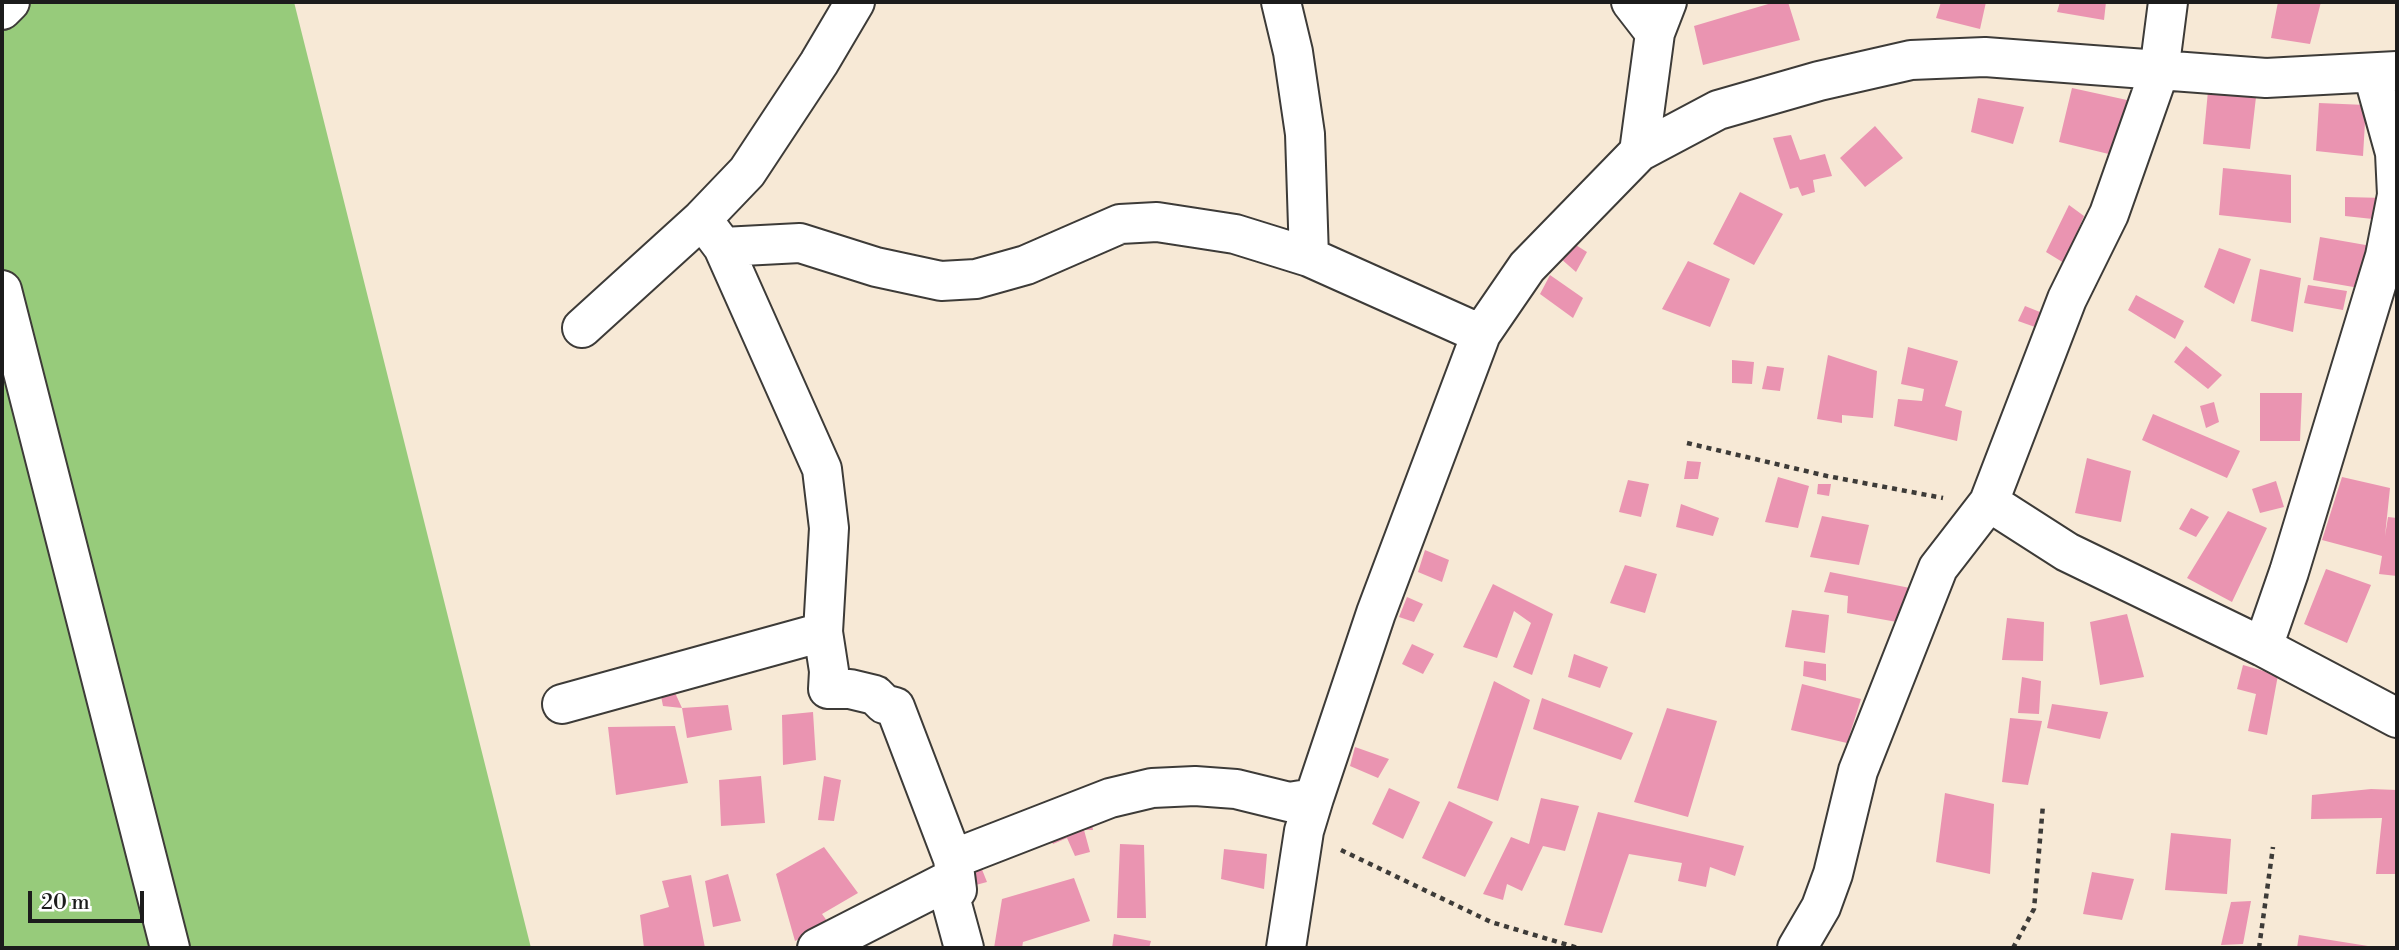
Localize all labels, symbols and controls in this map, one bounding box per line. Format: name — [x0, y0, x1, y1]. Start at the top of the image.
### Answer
scale bar — [32, 876, 147, 920]
text: 20 m — [41, 890, 90, 916]

